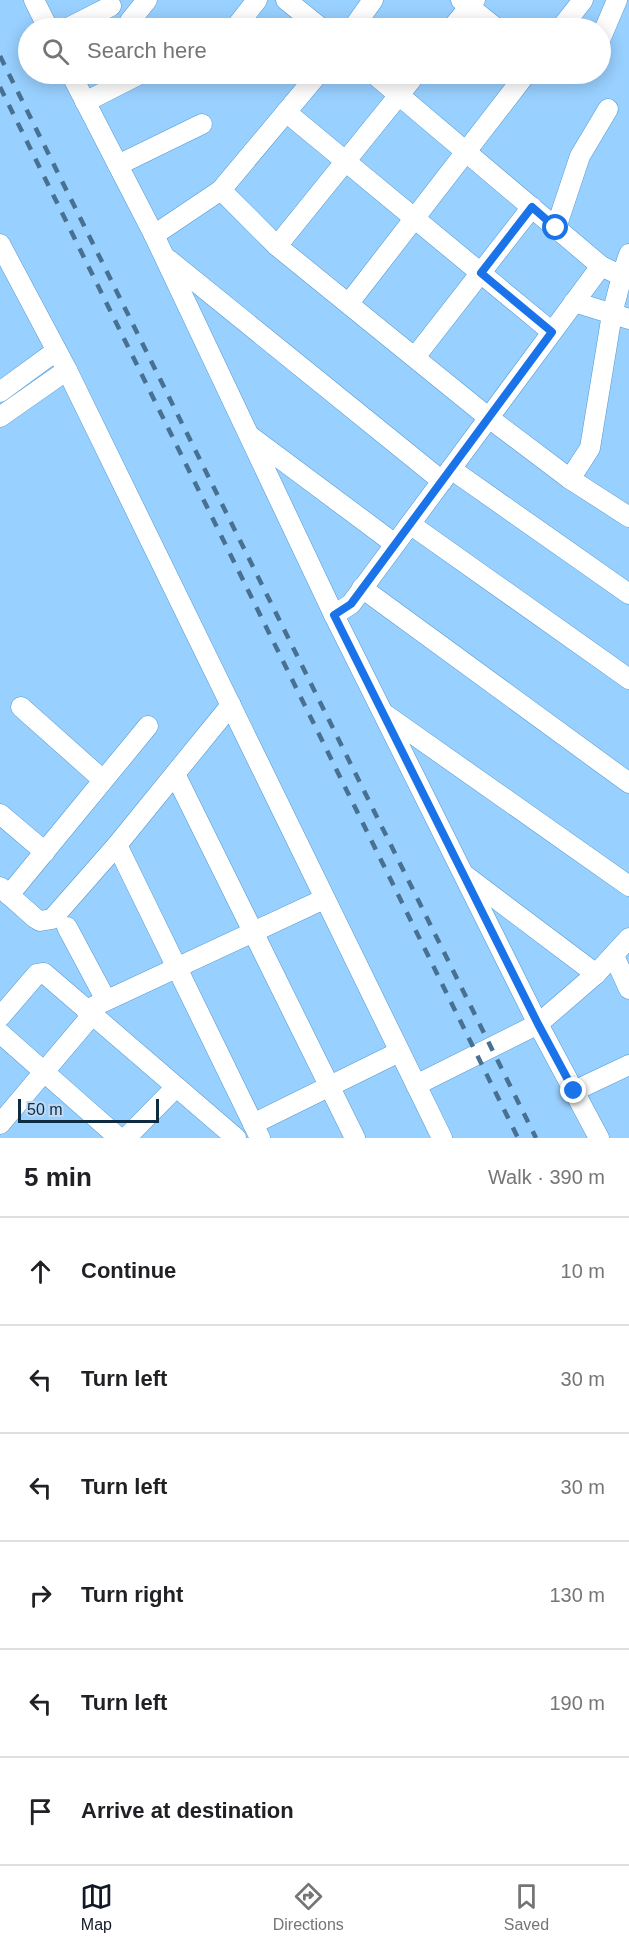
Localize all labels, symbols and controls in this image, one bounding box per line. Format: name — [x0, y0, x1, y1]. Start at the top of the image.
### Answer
search box — [18, 18, 611, 84]
icon: search — [39, 35, 72, 68]
text: Search here — [87, 38, 207, 63]
route start — [542, 214, 568, 240]
route end — [560, 1077, 586, 1103]
scale bar — [18, 1096, 159, 1124]
text: 50 m — [27, 1101, 63, 1118]
text: 5 min — [24, 1162, 92, 1192]
text: Walk · 390 m — [488, 1166, 605, 1188]
icon: ahead — [24, 1255, 57, 1288]
text: Continue — [81, 1258, 176, 1283]
text: 10 m — [561, 1260, 605, 1282]
icon: left — [24, 1363, 57, 1396]
text: Turn left — [81, 1366, 167, 1391]
text: 30 m — [561, 1368, 605, 1390]
icon: left — [24, 1471, 57, 1504]
text: Turn left — [81, 1474, 167, 1499]
text: 30 m — [561, 1476, 605, 1498]
icon: right — [24, 1579, 57, 1612]
text: Turn right — [81, 1582, 183, 1607]
text: 130 m — [549, 1584, 605, 1606]
icon: left — [24, 1687, 57, 1720]
text: Turn left — [81, 1690, 167, 1715]
text: 190 m — [549, 1692, 605, 1714]
icon: arrive — [24, 1795, 57, 1828]
text: Arrive at destination — [81, 1798, 294, 1823]
tab: Map — [80, 1880, 113, 1934]
tab: Directions — [273, 1880, 344, 1934]
tab: Saved — [504, 1880, 549, 1934]

